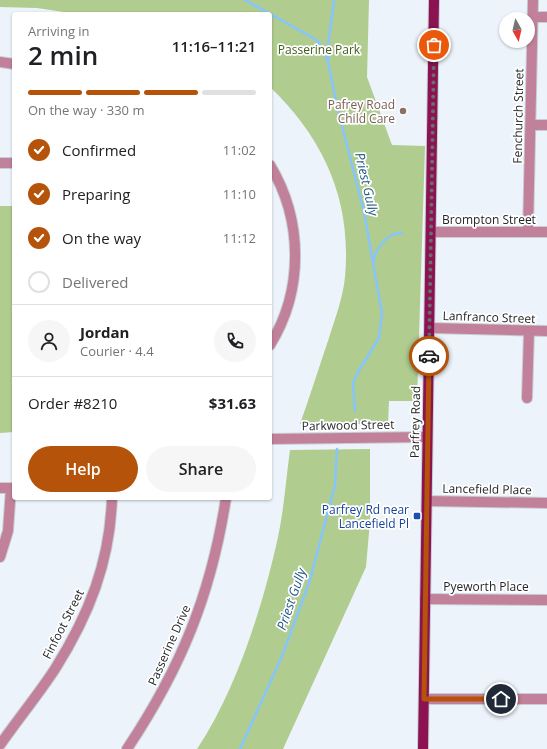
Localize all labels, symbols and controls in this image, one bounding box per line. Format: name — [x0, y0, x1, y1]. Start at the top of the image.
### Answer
north arrow — [499, 12, 535, 48]
map controls — [499, 12, 535, 48]
text: Arriving in — [28, 22, 90, 40]
pin — [417, 28, 451, 62]
icon: bag — [423, 34, 445, 56]
text: 11:16–11:21 — [172, 36, 256, 56]
text: 2 min — [28, 37, 98, 73]
park label: Passerine Park — [278, 41, 361, 58]
street label: Fenchurch Street — [509, 68, 527, 164]
place label: Pafrey Road Child Care — [328, 96, 395, 127]
text: On the way · 330 m — [28, 101, 144, 119]
marker: Pafrey Road Child Care — [398, 106, 408, 116]
icon: check — [28, 139, 50, 161]
text: Confirmed — [62, 140, 136, 160]
text: 11:02 — [223, 141, 256, 159]
water label: Priest Gully — [351, 151, 383, 218]
icon: check — [28, 183, 50, 205]
text: Preparing — [62, 184, 130, 204]
text: 11:10 — [223, 185, 256, 203]
street label: Brompton Street — [442, 211, 536, 228]
icon: check — [28, 227, 50, 249]
text: On the way — [62, 228, 141, 248]
text: 11:12 — [223, 229, 256, 247]
text: Delivered — [62, 272, 129, 292]
street label: Lanfranco Street — [442, 307, 536, 327]
button: person — [28, 320, 70, 362]
button: phone — [214, 320, 256, 362]
text: Jordan — [80, 322, 129, 342]
courier — [409, 336, 449, 376]
text: Courier · 4.4 — [80, 342, 154, 360]
icon: car — [418, 345, 440, 367]
street label: Parfrey Road — [406, 386, 424, 458]
text: Order #8210 — [28, 393, 117, 413]
text: $31.63 — [209, 393, 256, 413]
street label: Parkwood Street — [301, 416, 395, 434]
button: Help — [28, 446, 138, 492]
button: Share — [146, 446, 256, 492]
street label: Lancefield Place — [442, 480, 532, 498]
place label: Parfrey Rd near Lancefield Pl — [322, 501, 409, 532]
marker: Parfrey Rd near Lancefield Pl — [412, 511, 422, 521]
water label: Priest Gully — [272, 565, 310, 632]
street label: Pyeworth Place — [443, 578, 529, 595]
street label: Finfoot Street — [38, 586, 88, 662]
street label: Passerine Drive — [144, 602, 194, 688]
pin — [484, 682, 518, 716]
icon: home — [490, 688, 512, 710]

